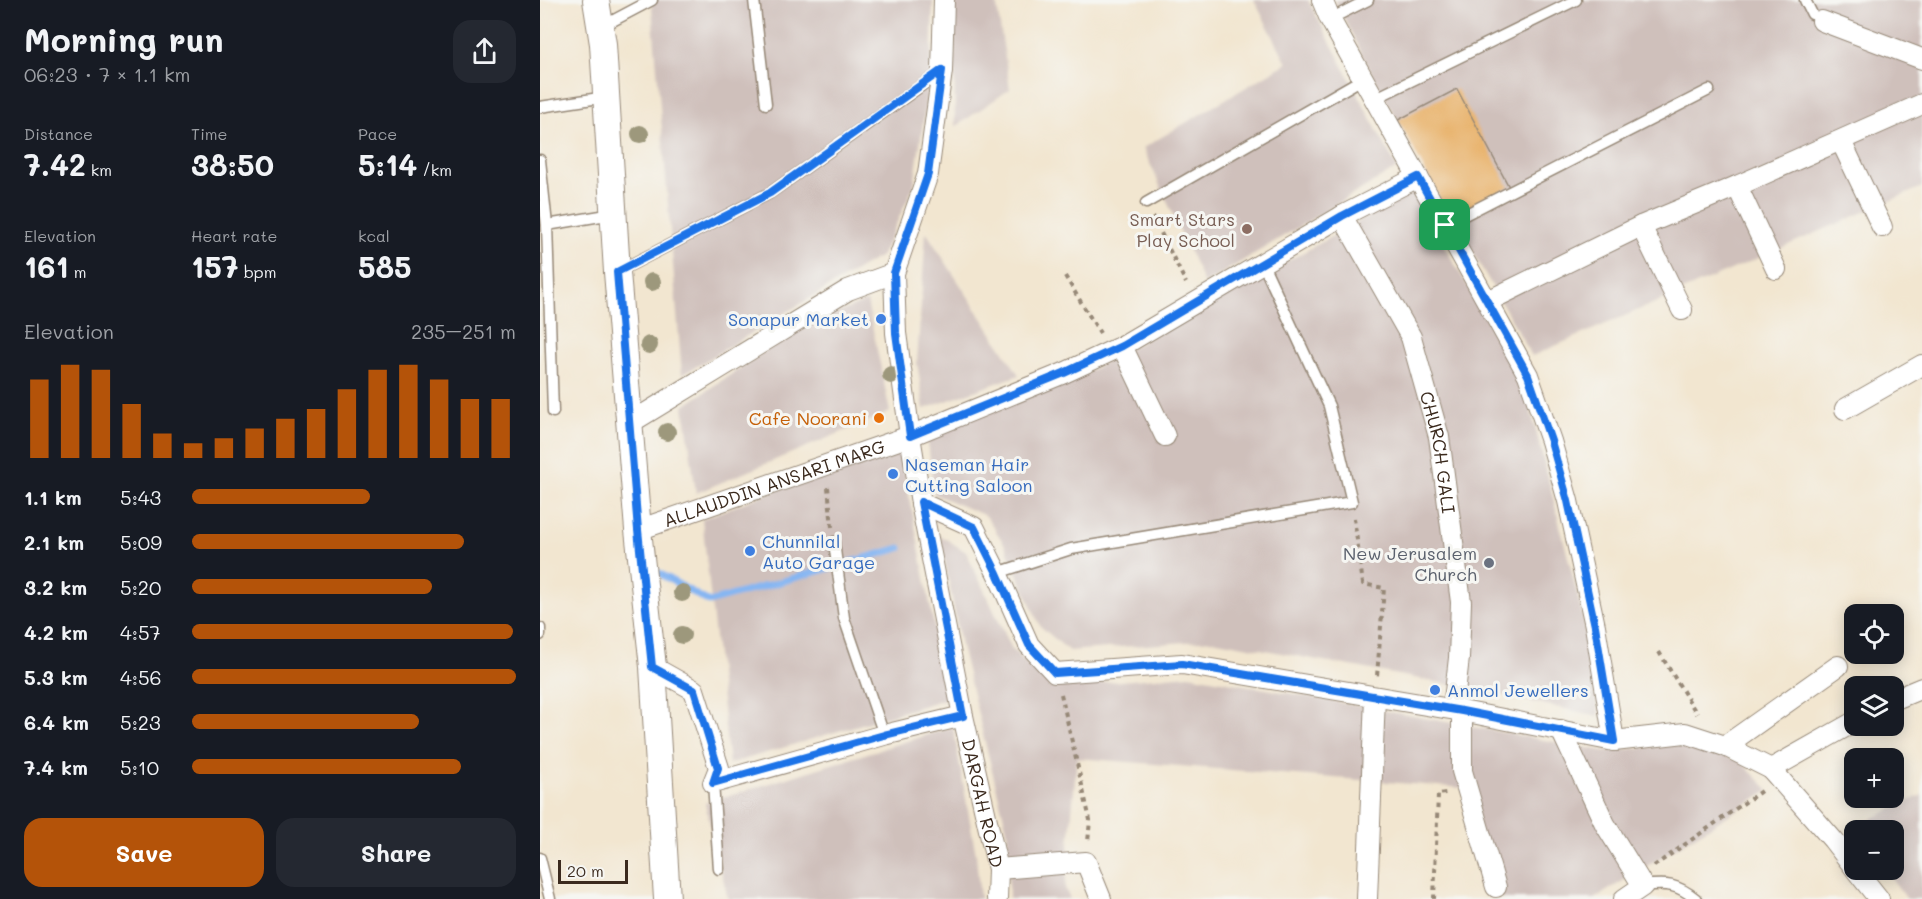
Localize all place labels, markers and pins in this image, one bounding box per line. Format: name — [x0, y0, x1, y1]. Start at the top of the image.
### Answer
pin — [1419, 199, 1470, 250]
place label: Smart Stars Play School — [1130, 207, 1235, 252]
marker: Smart Stars Play School — [1240, 222, 1254, 236]
place label: Sonapur Market — [728, 307, 869, 331]
marker: Sonapur Market — [874, 312, 888, 326]
place label: Cafe Noorani — [749, 406, 867, 430]
marker: Cafe Noorani — [872, 411, 886, 425]
place label: Naseman Hair Cutting Saloon — [905, 452, 1032, 497]
marker: Naseman Hair Cutting Saloon — [886, 467, 900, 481]
place label: Chunnilal Auto Garage — [762, 529, 875, 574]
place label: New Jerusalem Church — [1343, 541, 1477, 586]
marker: Chunnilal Auto Garage — [743, 544, 757, 558]
marker: New Jerusalem Church — [1482, 556, 1496, 570]
place label: Anmol Jewellers — [1447, 678, 1589, 702]
marker: Anmol Jewellers — [1428, 683, 1442, 697]

